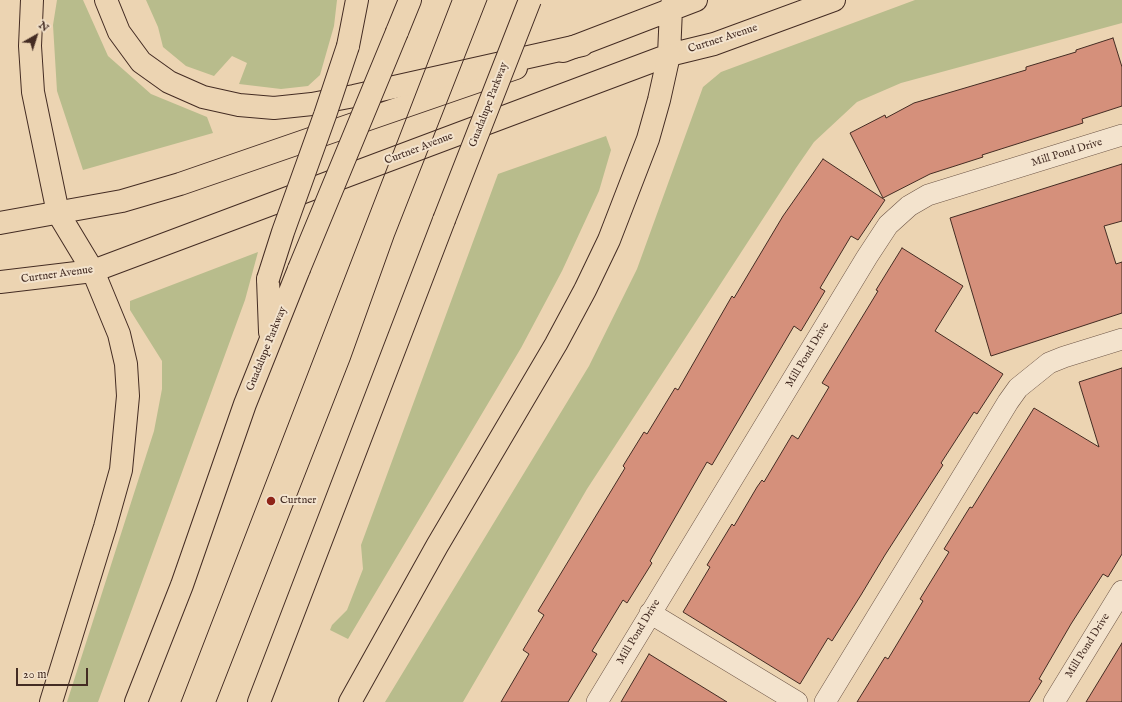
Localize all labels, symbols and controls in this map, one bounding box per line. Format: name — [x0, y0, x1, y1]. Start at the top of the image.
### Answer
north arrow — [16, 16, 56, 56]
text: N — [35, 18, 52, 35]
street label: Curtner Avenue — [687, 22, 759, 56]
street label: Guadalupe Parkway — [467, 61, 511, 149]
street label: Curtner Avenue — [383, 130, 455, 168]
street label: Mill Pond Drive — [1030, 136, 1104, 170]
street label: Curtner Avenue — [20, 263, 94, 287]
street label: Guadalupe Parkway — [244, 305, 290, 393]
street label: Mill Pond Drive — [783, 320, 833, 390]
place label: Curtner — [280, 494, 316, 508]
marker: Curtner — [265, 495, 277, 507]
street label: Mill Pond Drive — [614, 597, 664, 667]
street label: Mill Pond Drive — [1063, 611, 1113, 681]
scale bar — [18, 660, 90, 686]
text: 20 m — [23, 667, 46, 682]

